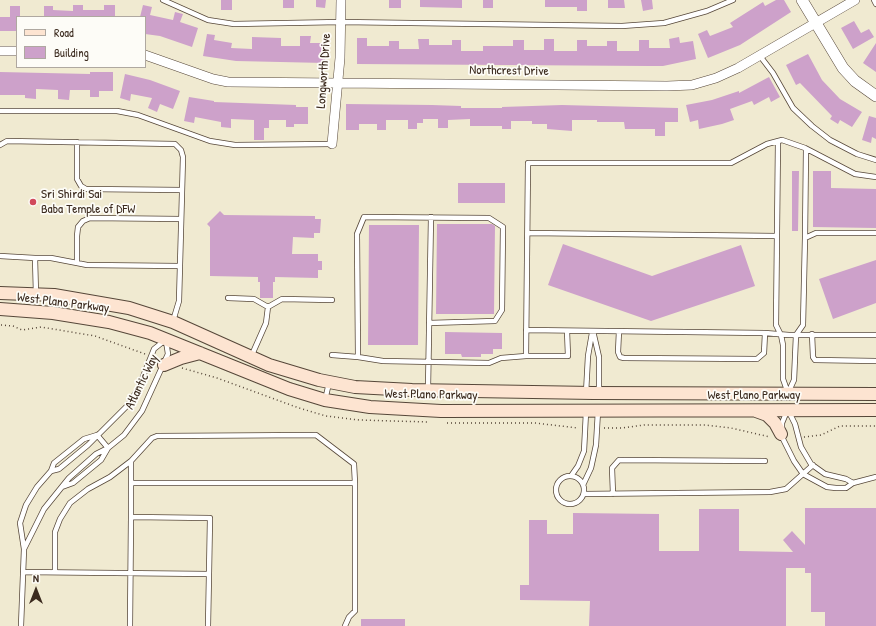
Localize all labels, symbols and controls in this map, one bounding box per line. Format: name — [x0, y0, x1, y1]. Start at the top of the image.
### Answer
legend — [16, 16, 146, 68]
text: Road — [54, 24, 74, 41]
street label: Longworth Drive — [314, 33, 334, 109]
text: Building — [54, 44, 89, 61]
street label: Northcrest Drive — [469, 63, 549, 79]
place label: Sri Shirdi Sai Baba Temple of DFW — [41, 187, 135, 218]
marker: Sri Shirdi Sai Baba Temple of DFW — [28, 197, 38, 207]
street label: West Plano Parkway — [16, 290, 110, 316]
street label: Atlantic Way — [122, 352, 162, 412]
street label: West Plano Parkway — [384, 386, 478, 404]
street label: West Plano Parkway — [708, 388, 800, 404]
north arrow — [16, 570, 56, 610]
text: N — [33, 571, 39, 585]

